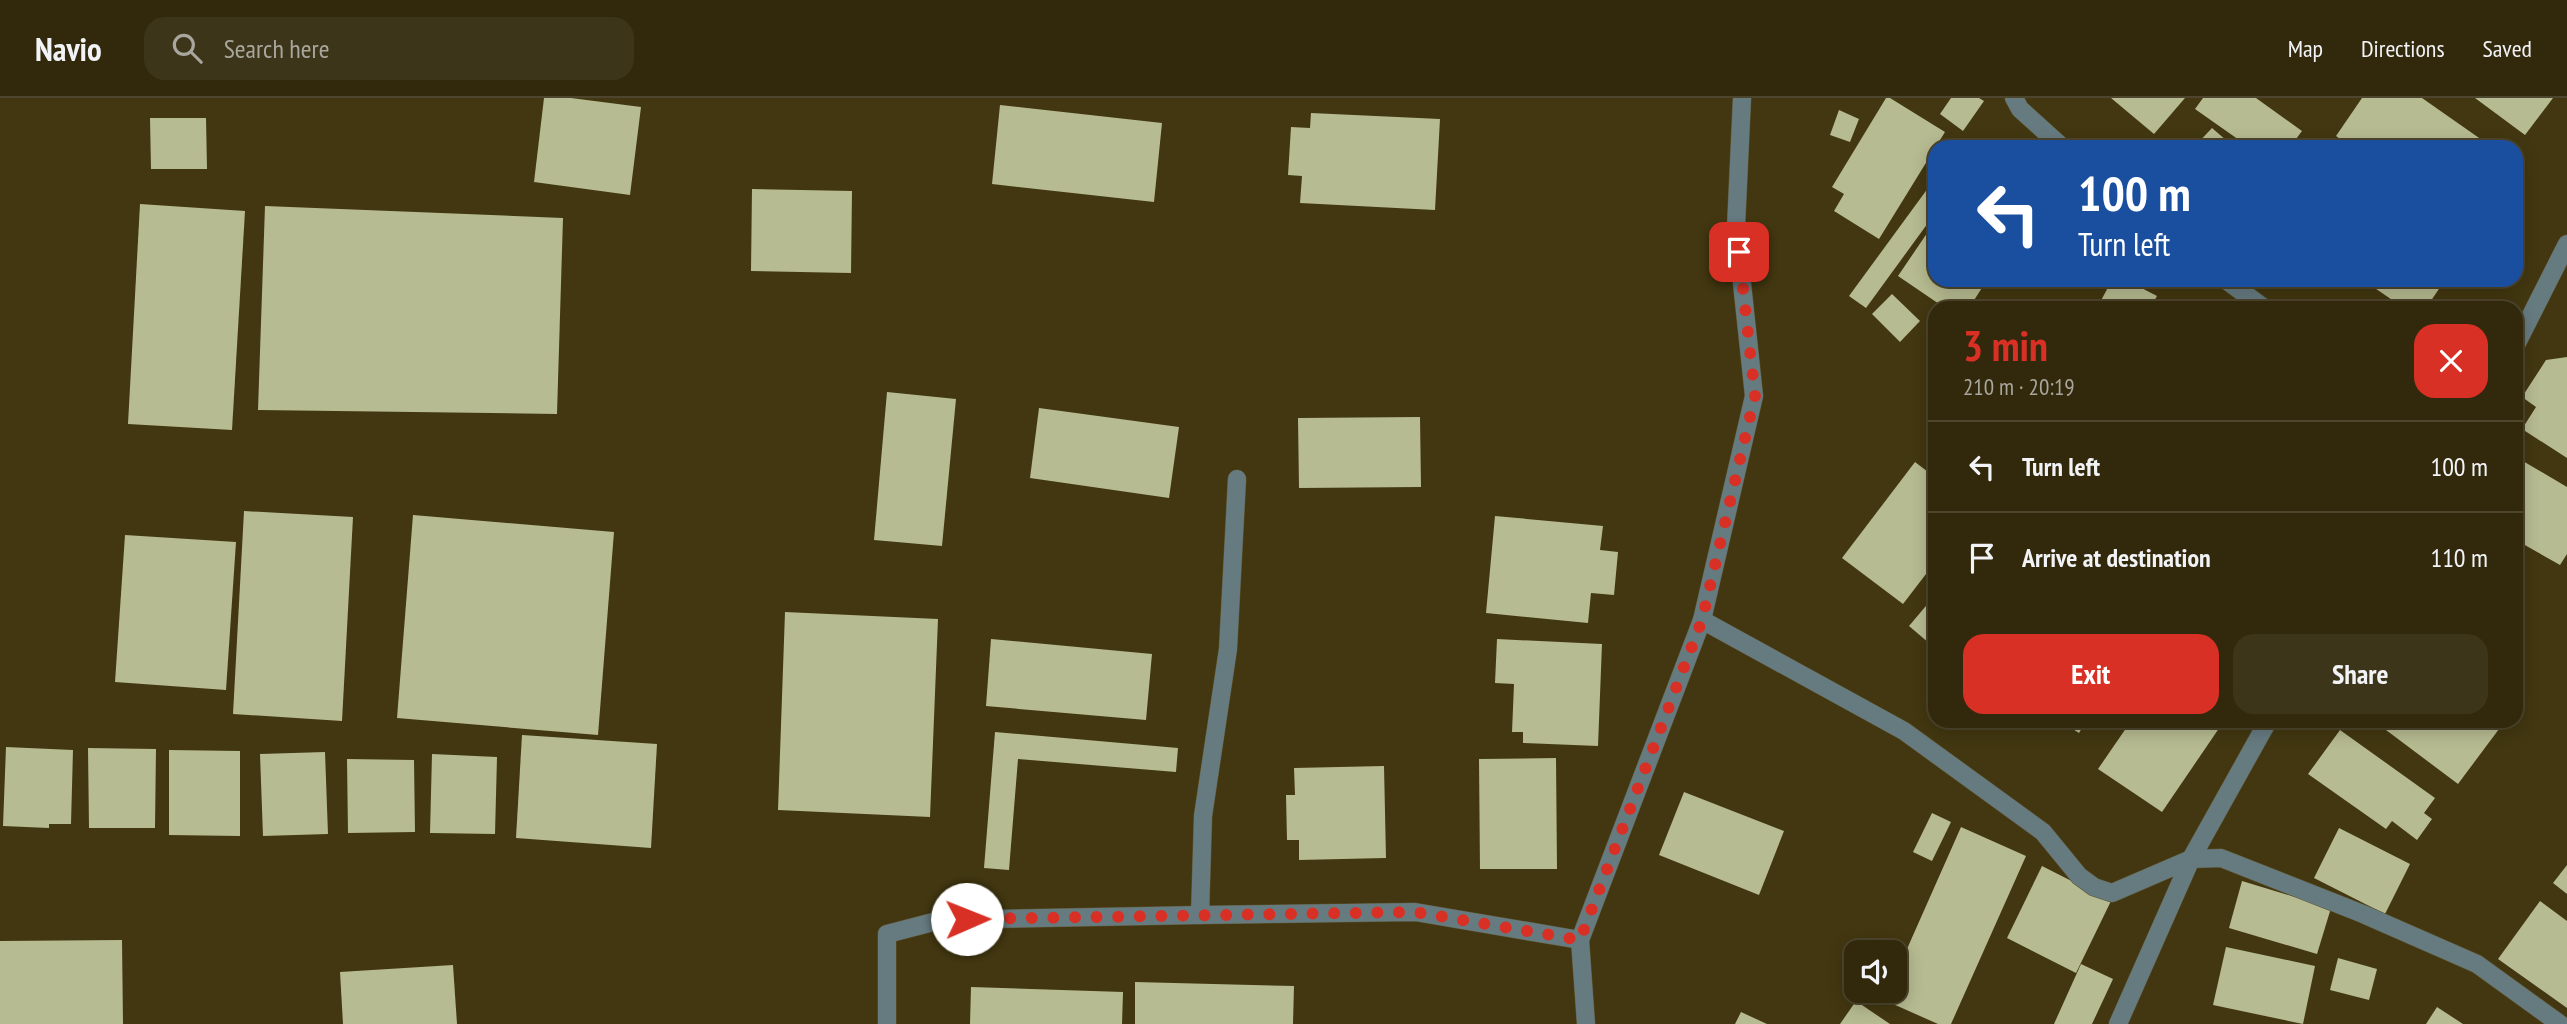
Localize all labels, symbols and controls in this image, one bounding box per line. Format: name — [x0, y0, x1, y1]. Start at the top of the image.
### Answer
search box — [144, 17, 634, 80]
text: Navio — [35, 27, 102, 70]
icon: search — [168, 29, 206, 67]
text: Search here — [224, 32, 329, 65]
text: Map — [2288, 33, 2323, 64]
text: Directions — [2361, 33, 2445, 64]
text: Saved — [2483, 33, 2532, 64]
text: 100 m — [2078, 161, 2191, 225]
icon: left — [1963, 168, 2054, 259]
pin — [1709, 222, 1769, 282]
text: Turn left — [2078, 223, 2170, 265]
icon: arrive — [1720, 233, 1758, 271]
text: 3 min — [1963, 318, 2048, 373]
button: close — [2414, 324, 2488, 398]
text: 210 m · 20:19 — [1963, 372, 2075, 401]
icon: left — [1963, 448, 2001, 486]
text: Turn left — [2022, 450, 2100, 483]
text: 100 m — [2430, 450, 2488, 483]
icon: arrive — [1963, 539, 2001, 577]
text: Arrive at destination — [2022, 541, 2211, 574]
text: 110 m — [2430, 541, 2488, 574]
button: Exit — [1963, 634, 2219, 714]
button: Share — [2233, 634, 2488, 714]
position arrow — [930, 882, 1004, 956]
map controls — [1844, 940, 1907, 1003]
button: sound — [1844, 940, 1907, 1003]

